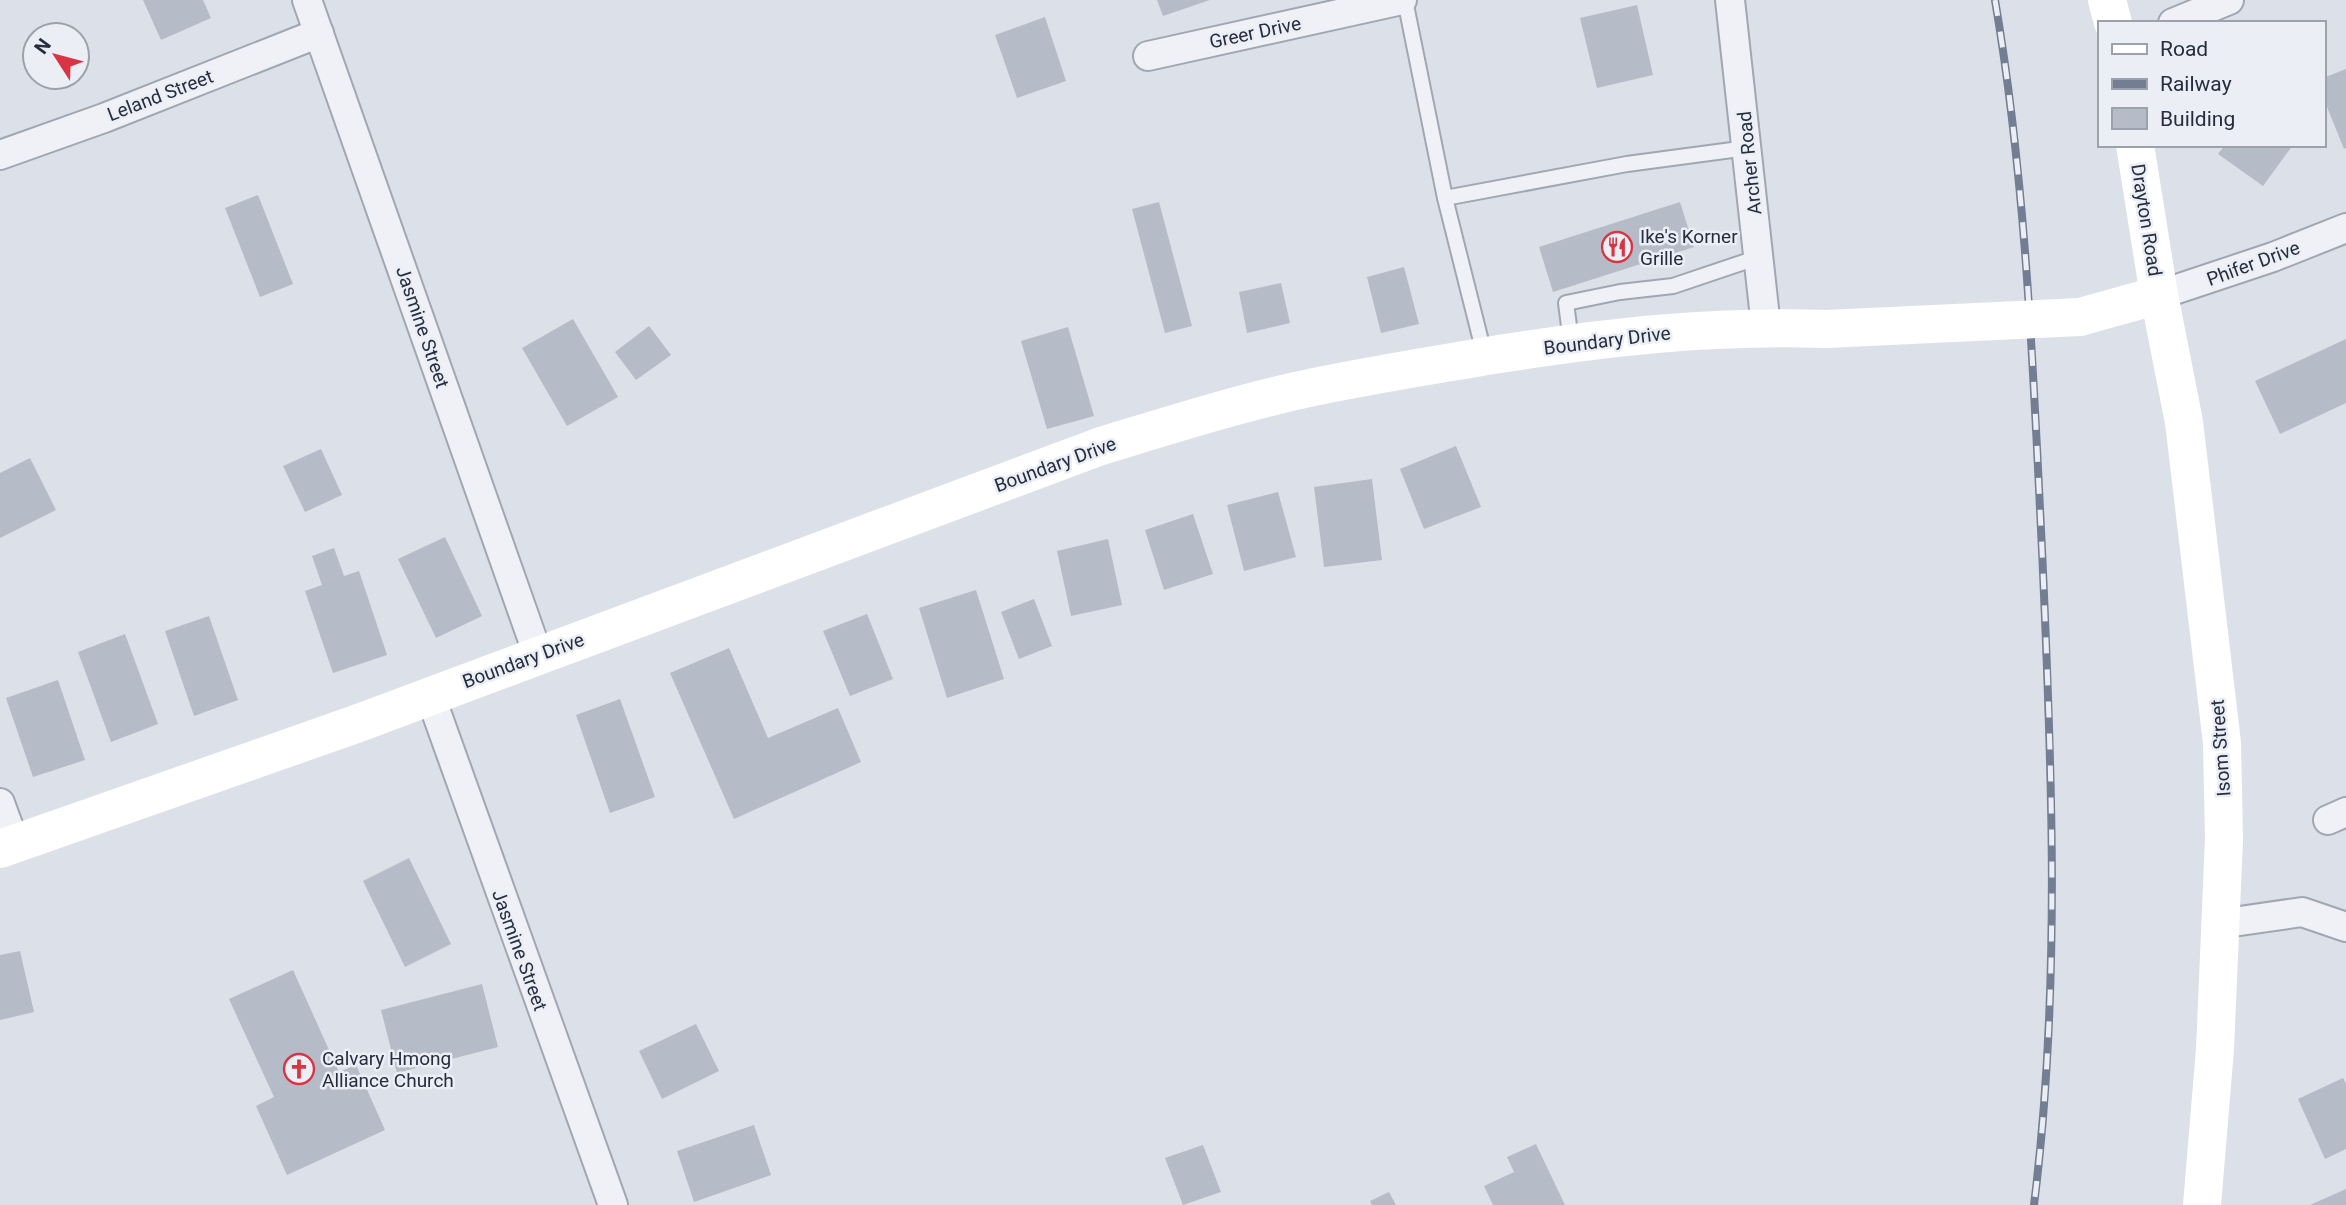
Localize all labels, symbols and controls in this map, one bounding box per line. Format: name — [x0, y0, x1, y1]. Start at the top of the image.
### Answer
street label: Greer Drive — [1207, 12, 1303, 53]
north arrow — [21, 21, 91, 91]
legend — [2098, 21, 2325, 147]
text: N — [29, 34, 56, 58]
text: Road — [2160, 37, 2208, 61]
street label: Leland Street — [104, 65, 216, 126]
text: Railway — [2160, 72, 2232, 96]
text: Building — [2160, 107, 2235, 131]
street label: Archer Road — [1733, 110, 1766, 216]
street label: Drayton Road — [2126, 162, 2167, 278]
place label: Ike's Korner Grille — [1640, 225, 1738, 270]
restaurant icon: Ike's Korner Grille — [1600, 230, 1634, 264]
street label: Phifer Drive — [2203, 236, 2303, 291]
street label: Jasmine Street — [391, 263, 454, 391]
street label: Boundary Drive — [1542, 321, 1672, 360]
street label: Boundary Drive — [991, 432, 1119, 497]
street label: Boundary Drive — [459, 628, 587, 693]
street label: Isom Street — [2206, 699, 2235, 797]
street label: Jasmine Street — [487, 886, 552, 1014]
place label: Calvary Hmong Alliance Church — [322, 1047, 454, 1092]
church icon: Calvary Hmong Alliance Church — [282, 1052, 316, 1086]

